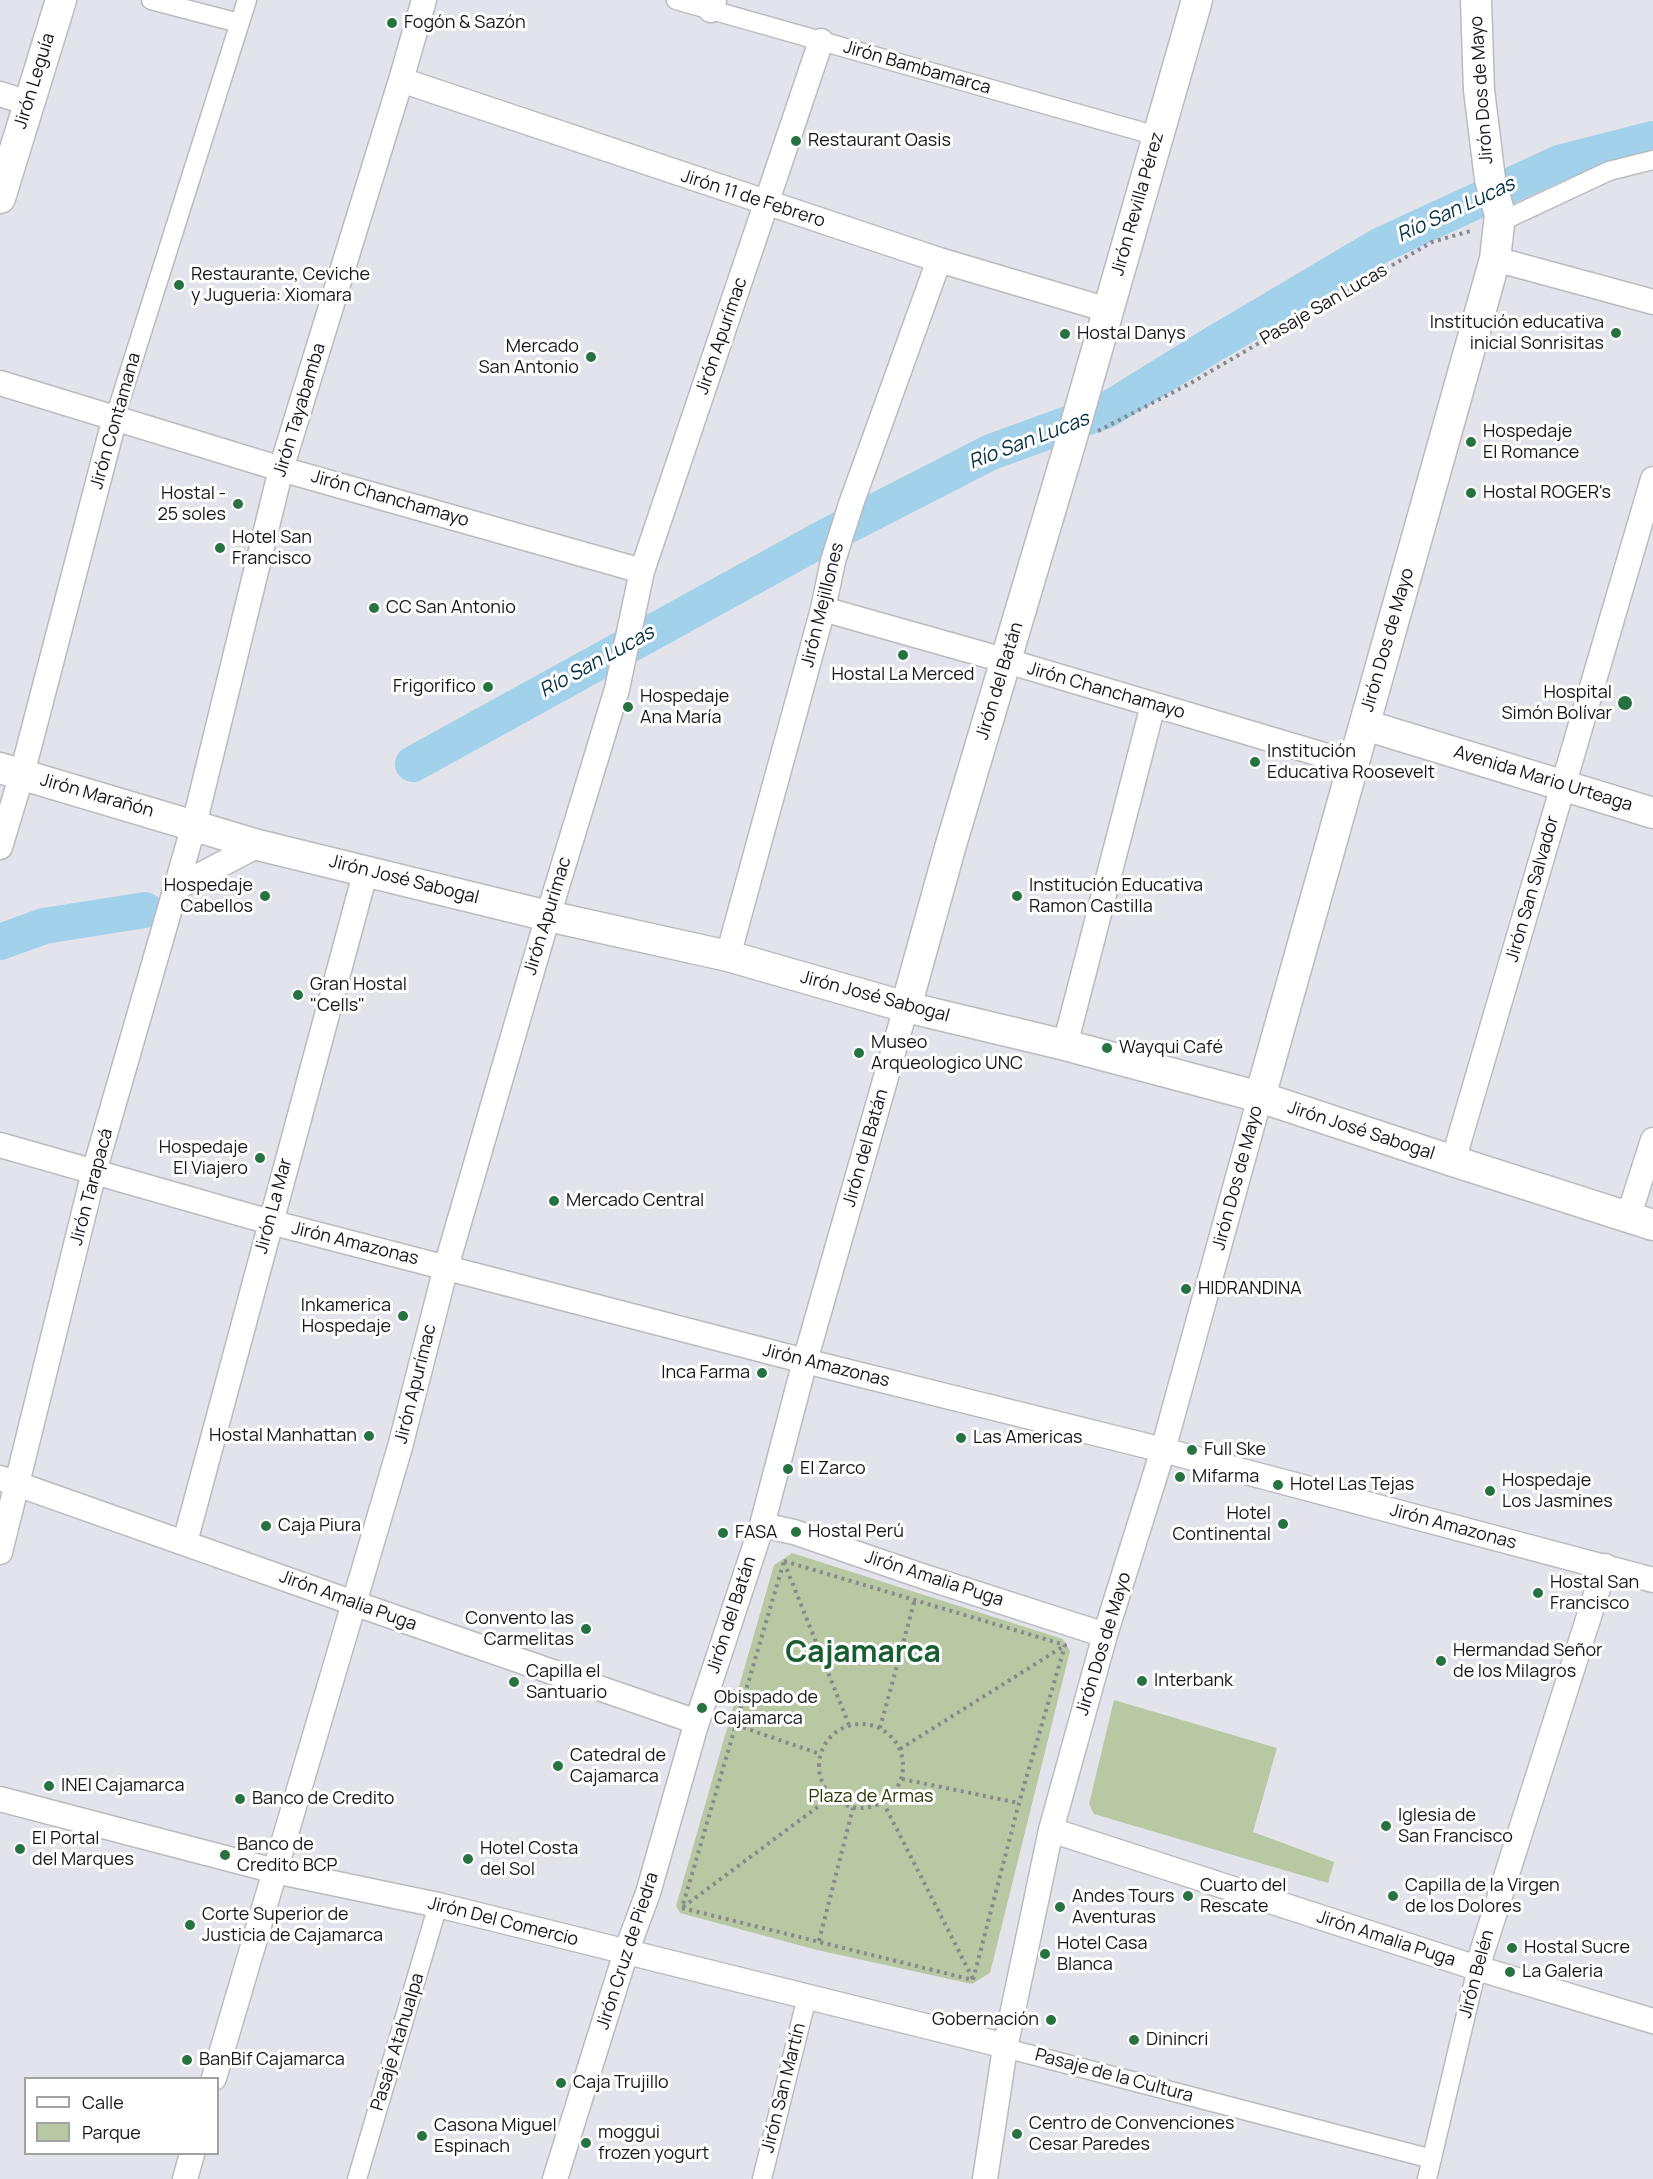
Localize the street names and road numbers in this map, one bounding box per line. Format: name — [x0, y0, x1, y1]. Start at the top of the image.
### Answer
street label: Jirón Dos de Mayo — [1466, 15, 1498, 165]
street label: Jirón Leguía — [10, 30, 60, 132]
street label: Jirón Bambamarca — [841, 37, 993, 99]
street label: Jirón Revilla Pérez — [1107, 130, 1169, 278]
street label: Jirón 11 de Febrero — [678, 166, 828, 232]
street label: Pasaje San Lucas — [1257, 260, 1391, 350]
street label: Jirón Apurímac — [692, 275, 752, 397]
street label: Jirón Tayabamba — [269, 341, 331, 479]
street label: Jirón Contamana — [86, 350, 146, 492]
street label: Jirón Chanchamayo — [309, 466, 471, 532]
street label: Jirón Mejillones — [797, 540, 849, 670]
street label: Jirón Dos de Mayo — [1357, 566, 1419, 714]
street label: Jirón del Batán — [972, 620, 1028, 742]
street label: Jirón Chanchamayo — [1025, 658, 1187, 724]
street label: Avenida Mario Urteaga — [1451, 741, 1635, 817]
street label: Jirón Marañón — [38, 769, 156, 823]
street label: Jirón San Salvador — [1502, 814, 1564, 964]
street label: Jirón José Sabogal — [327, 851, 481, 909]
street label: Jirón Apurímac — [520, 854, 576, 978]
street label: Jirón José Sabogal — [798, 967, 952, 1027]
street label: Jirón del Batán — [839, 1087, 893, 1209]
street label: Jirón José Sabogal — [1285, 1097, 1437, 1165]
street label: Jirón Dos de Mayo — [1208, 1103, 1268, 1253]
street label: Jirón Tarapacá — [66, 1126, 118, 1248]
street label: Jirón La Mar — [251, 1156, 297, 1256]
street label: Jirón Amazonas — [289, 1218, 421, 1270]
street label: Jirón Apurímac — [391, 1322, 441, 1446]
street label: Jirón Amazonas — [760, 1340, 892, 1392]
street label: Jirón Amazonas — [1387, 1500, 1519, 1554]
street label: Jirón Amalia Puga — [862, 1546, 1006, 1612]
street label: Jirón del Batán — [703, 1554, 761, 1676]
street label: Jirón Amalia Puga — [276, 1566, 420, 1636]
street label: Jirón Dos de Mayo — [1072, 1570, 1136, 1718]
street label: Jirón Cruz de Piedra — [592, 1870, 664, 2032]
street label: Jirón Del Comercio — [426, 1893, 580, 1951]
street label: Jirón Amalia Puga — [1314, 1906, 1458, 1972]
street label: Jirón Belén — [1455, 1927, 1499, 2021]
street label: Pasaje Atahualpa — [367, 1970, 429, 2114]
street label: Jirón San Martín — [757, 2021, 811, 2155]
street label: Pasaje de la Cultura — [1033, 2044, 1195, 2108]

